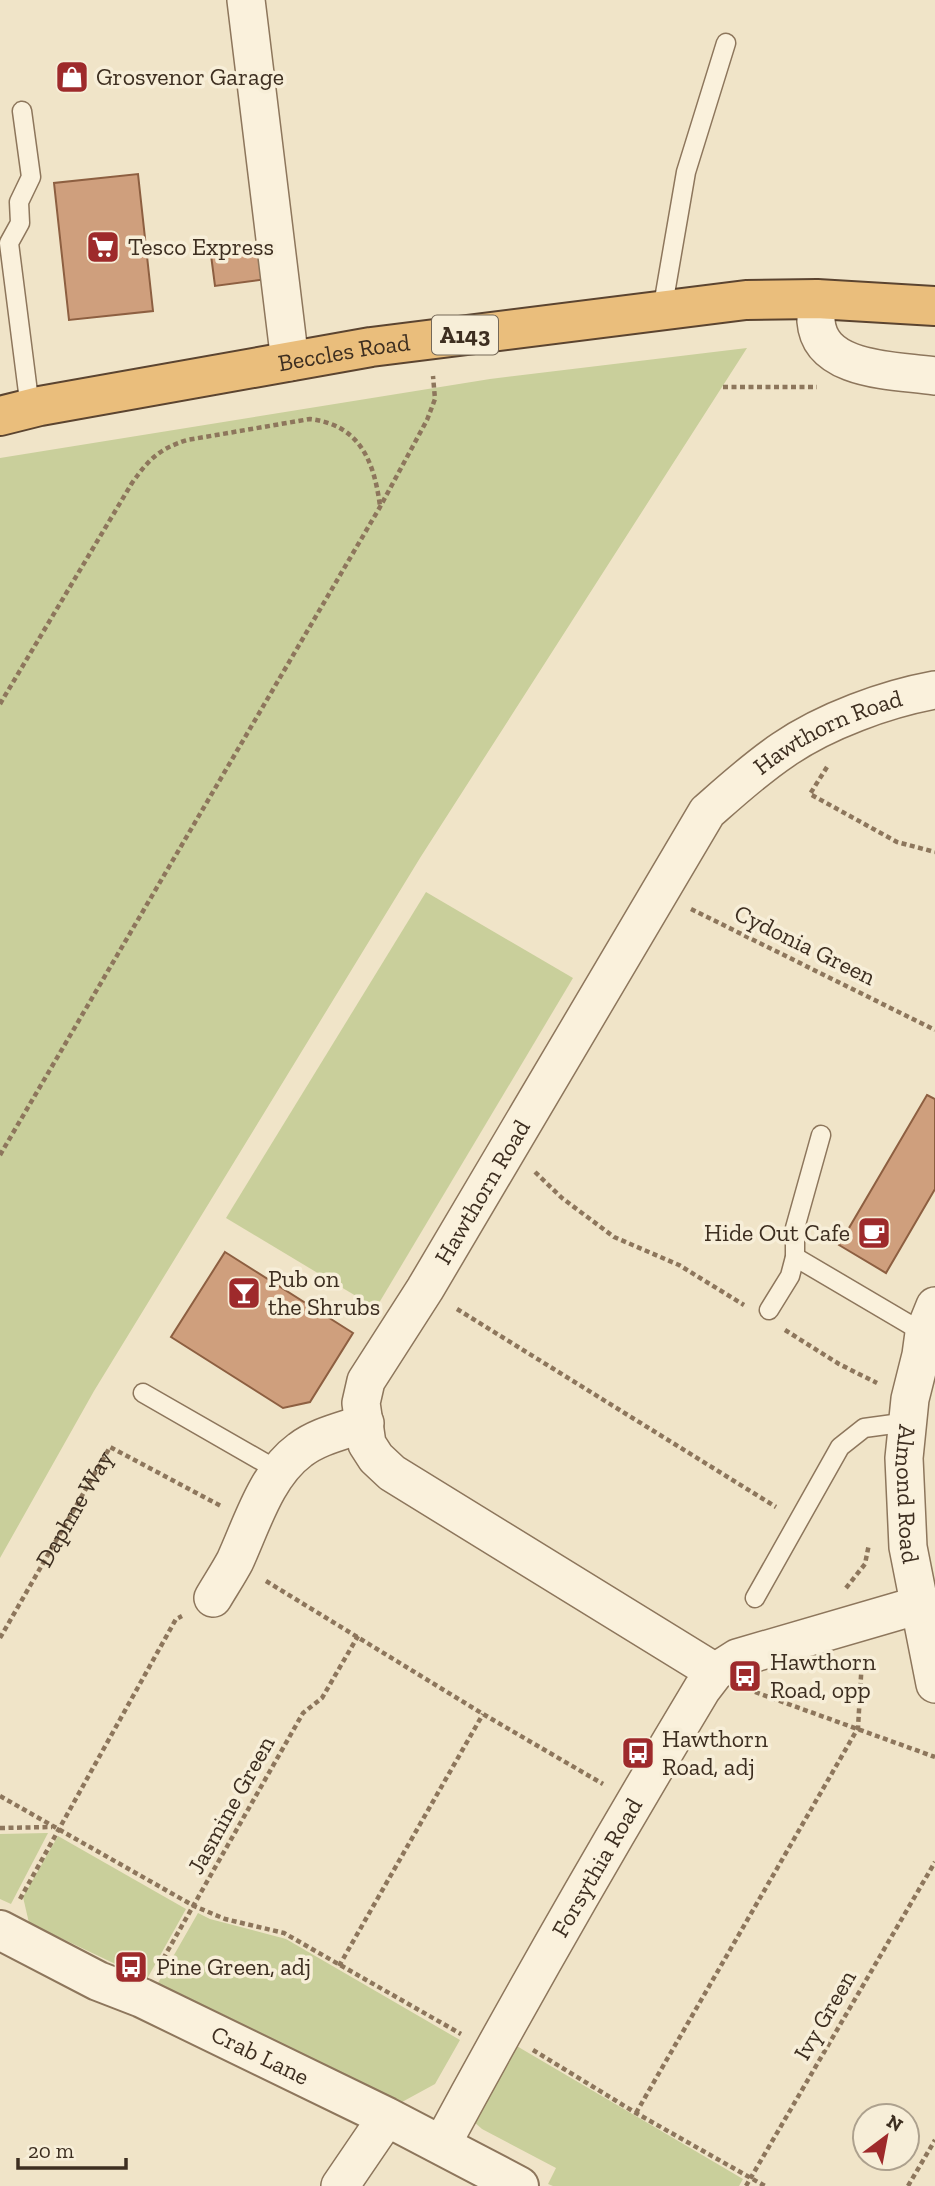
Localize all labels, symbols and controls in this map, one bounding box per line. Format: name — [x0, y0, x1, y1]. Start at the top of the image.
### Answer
shop icon: Grosvenor Garage — [53, 58, 91, 96]
place label: Grosvenor Garage — [96, 62, 284, 91]
supermarket icon: Tesco Express — [84, 228, 122, 266]
place label: Tesco Express — [128, 232, 274, 261]
road number: A143 — [432, 316, 498, 354]
street label: Beccles Road — [276, 327, 412, 377]
street label: Hawthorn Road — [747, 683, 905, 781]
street label: Cydonia Green — [730, 898, 881, 991]
street label: Hawthorn Road — [428, 1114, 536, 1269]
cafe icon: Hide Out Cafe — [855, 1214, 893, 1252]
place label: Hide Out Cafe — [704, 1218, 850, 1247]
place label: Pub on the Shrubs — [268, 1264, 380, 1321]
bar icon: Pub on the Shrubs — [225, 1274, 263, 1312]
street label: Almond Road — [889, 1423, 926, 1566]
street label: Daphne Way — [29, 1445, 119, 1572]
place label: Hawthorn Road, opp — [770, 1647, 876, 1704]
bus stop icon: Hawthorn Road, opp — [726, 1657, 764, 1695]
place label: Hawthorn Road, adj — [662, 1724, 768, 1781]
street label: Jasmine Green — [181, 1730, 281, 1879]
bus stop icon: Hawthorn Road, adj — [619, 1734, 657, 1772]
street label: Forsythia Road — [545, 1792, 648, 1942]
bus stop icon: Pine Green, adj — [112, 1948, 150, 1986]
place label: Pine Green, adj — [156, 1952, 311, 1981]
street label: Ivy Green — [787, 1964, 862, 2065]
street label: Crab Lane — [207, 2019, 314, 2091]
north arrow — [851, 2102, 921, 2172]
text: N — [883, 2109, 907, 2137]
scale bar — [18, 2126, 126, 2170]
text: 20 m — [28, 2138, 74, 2163]

